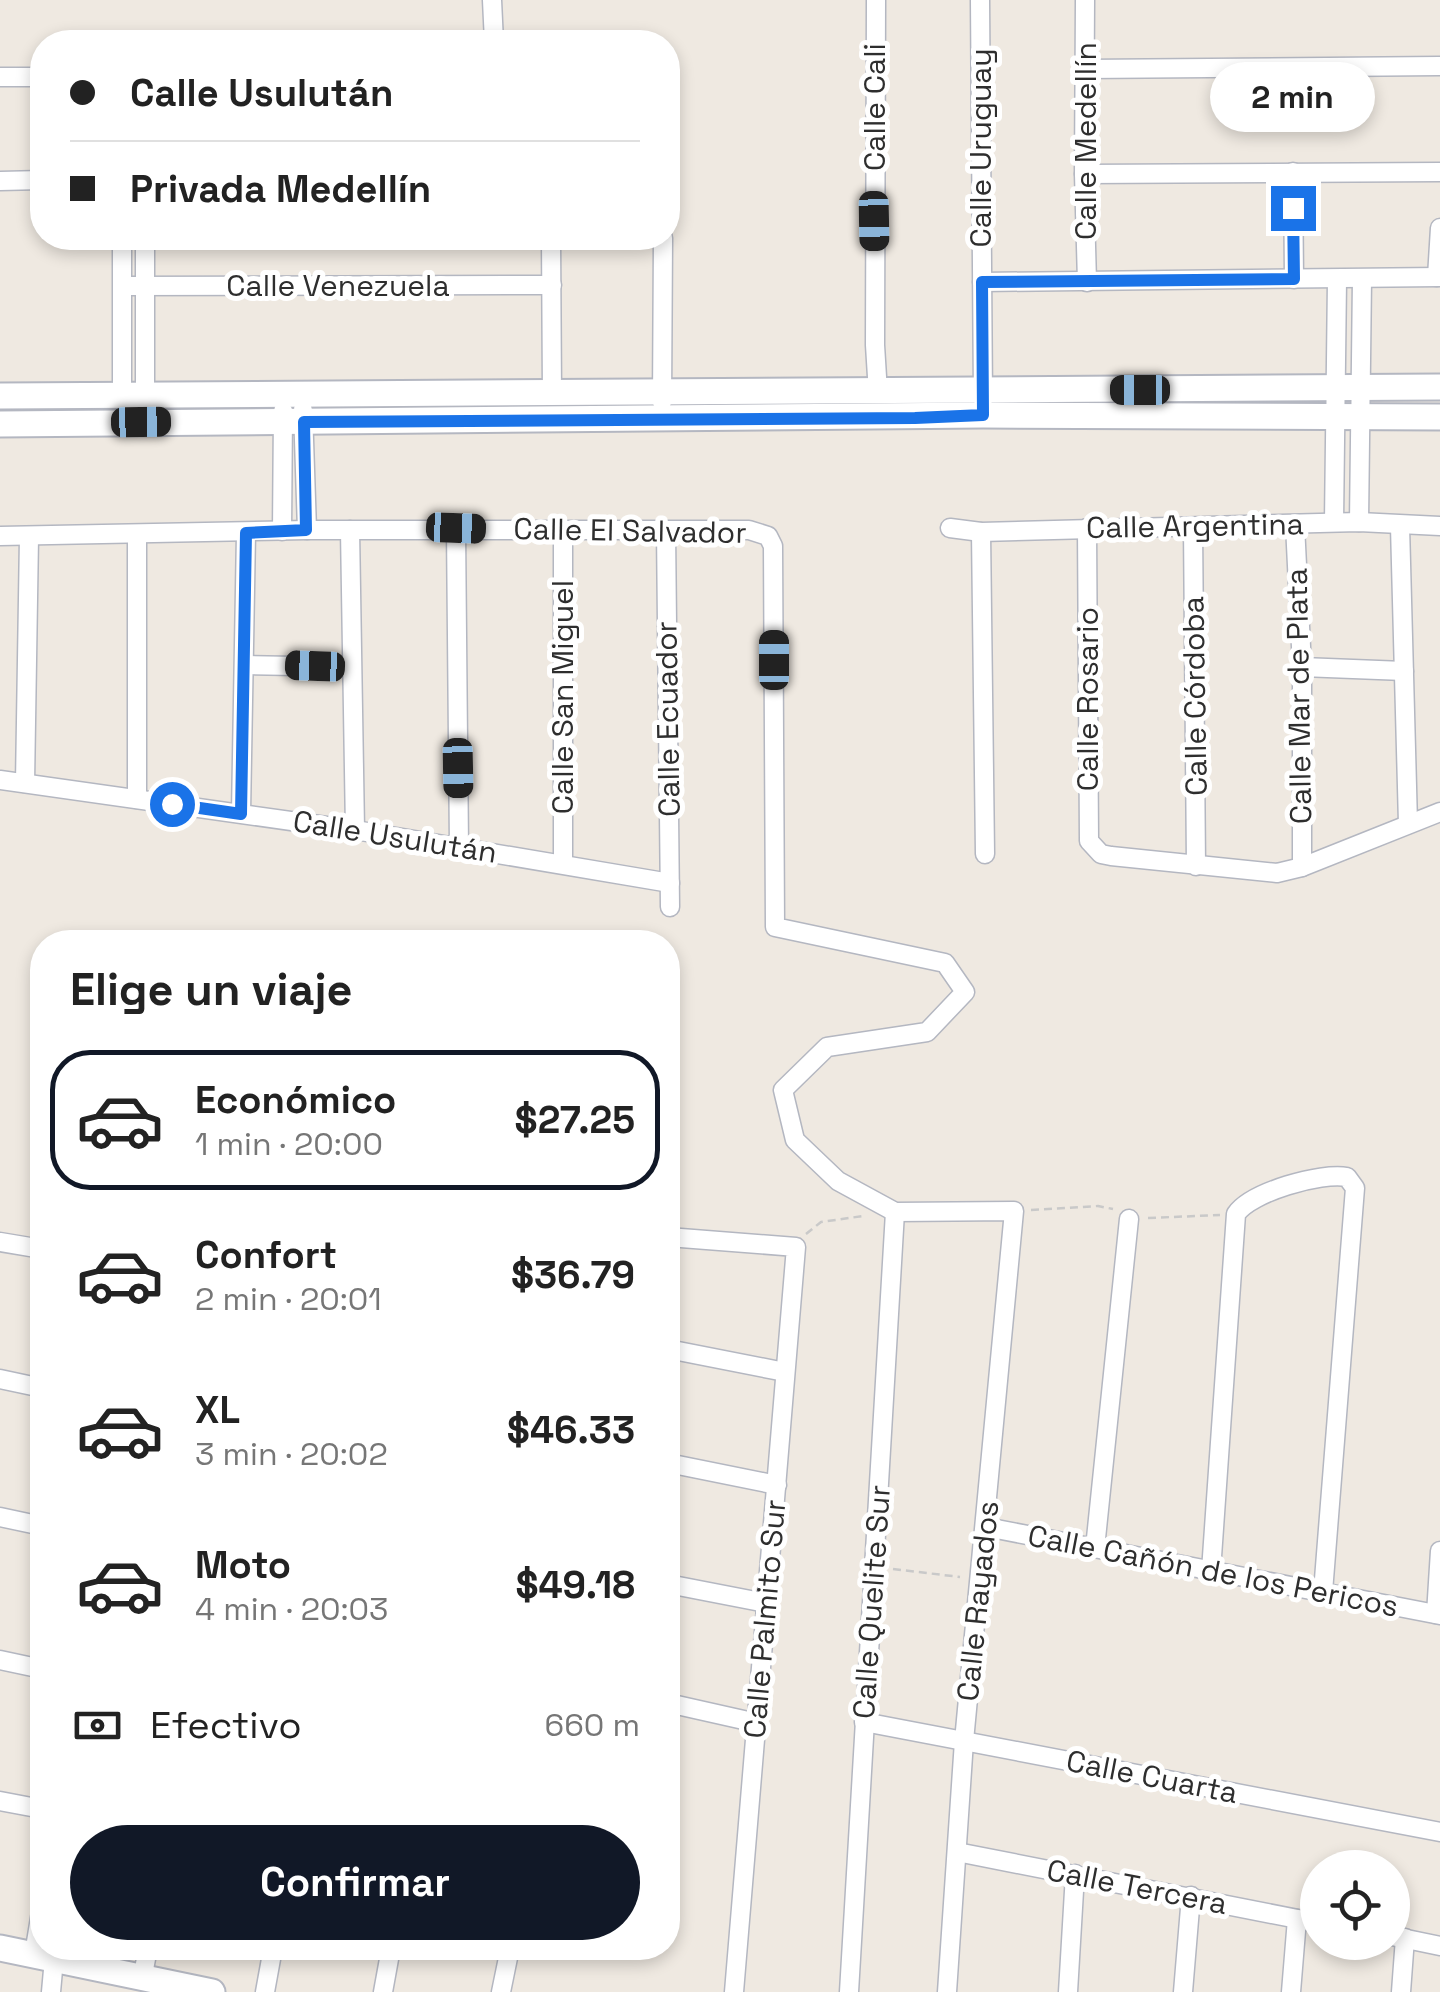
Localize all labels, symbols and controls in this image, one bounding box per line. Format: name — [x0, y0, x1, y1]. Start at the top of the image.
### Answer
street label: Calle Medellín — [1066, 42, 1105, 240]
street label: Calle Cali — [855, 43, 894, 171]
street label: Calle Uruguay — [961, 48, 1000, 248]
callout: 2 min — [1210, 63, 1376, 133]
text: Calle Usulután — [130, 69, 393, 117]
text: 2 min — [1251, 77, 1334, 117]
text: Privada Medellín — [130, 165, 431, 213]
route end — [1271, 186, 1316, 231]
car — [858, 191, 890, 251]
street label: Calle Venezuela — [226, 266, 450, 305]
car — [1110, 375, 1170, 405]
car — [111, 406, 171, 438]
street label: Calle Argentina — [1086, 504, 1304, 547]
street label: Calle El Salvador — [513, 509, 747, 552]
car — [425, 512, 487, 544]
street label: Calle Mar de Plata — [1277, 568, 1320, 825]
street label: Calle San Miguel — [543, 580, 582, 814]
street label: Calle Córdoba — [1173, 596, 1216, 796]
street label: Calle Rosario — [1068, 607, 1107, 791]
street label: Calle Ecuador — [646, 621, 689, 817]
car — [759, 630, 789, 690]
car — [284, 650, 346, 682]
car — [442, 738, 474, 798]
route start — [150, 782, 195, 827]
street label: Calle Usulután — [290, 801, 500, 872]
text: Elige un viaje — [70, 961, 353, 1018]
icon: car — [75, 1075, 165, 1165]
text: Económico — [195, 1076, 396, 1124]
text: $27.25 — [515, 1096, 635, 1144]
text: 1 min · 20:00 — [195, 1124, 383, 1164]
icon: car — [75, 1230, 165, 1320]
text: Confort — [195, 1231, 337, 1279]
text: $36.79 — [511, 1251, 635, 1299]
text: 2 min · 20:01 — [195, 1279, 382, 1319]
icon: car — [75, 1385, 165, 1475]
text: XL — [195, 1386, 240, 1434]
text: $46.33 — [507, 1406, 635, 1454]
text: 3 min · 20:02 — [195, 1434, 388, 1474]
street label: Calle Quelite Sur — [844, 1484, 899, 1720]
street label: Calle Palmito Sur — [735, 1498, 794, 1740]
street label: Calle Rayados — [948, 1499, 1007, 1703]
street label: Calle Cañón de los Pericos — [1024, 1515, 1402, 1626]
icon: car — [75, 1540, 165, 1630]
text: Moto — [195, 1541, 291, 1589]
text: $49.18 — [515, 1561, 635, 1609]
text: 4 min · 20:03 — [195, 1589, 388, 1629]
icon: cash — [70, 1698, 125, 1753]
text: Efectivo — [150, 1701, 302, 1749]
text: 660 m — [545, 1705, 640, 1745]
street label: Calle Cuarta — [1063, 1741, 1241, 1812]
button: Confirmar — [70, 1825, 640, 1940]
street label: Calle Tercera — [1044, 1850, 1231, 1923]
map controls — [1300, 1850, 1410, 1960]
button: locate — [1300, 1850, 1410, 1960]

